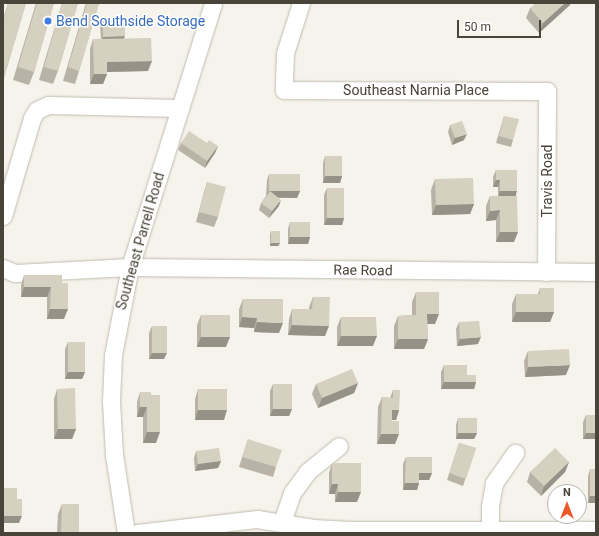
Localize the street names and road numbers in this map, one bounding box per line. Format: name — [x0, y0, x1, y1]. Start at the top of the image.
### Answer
street label: Southeast Narnia Place — [343, 82, 489, 98]
street label: Travis Road — [539, 145, 555, 217]
street label: Southeast Parrell Road — [112, 170, 168, 312]
street label: Rae Road — [333, 261, 393, 279]

